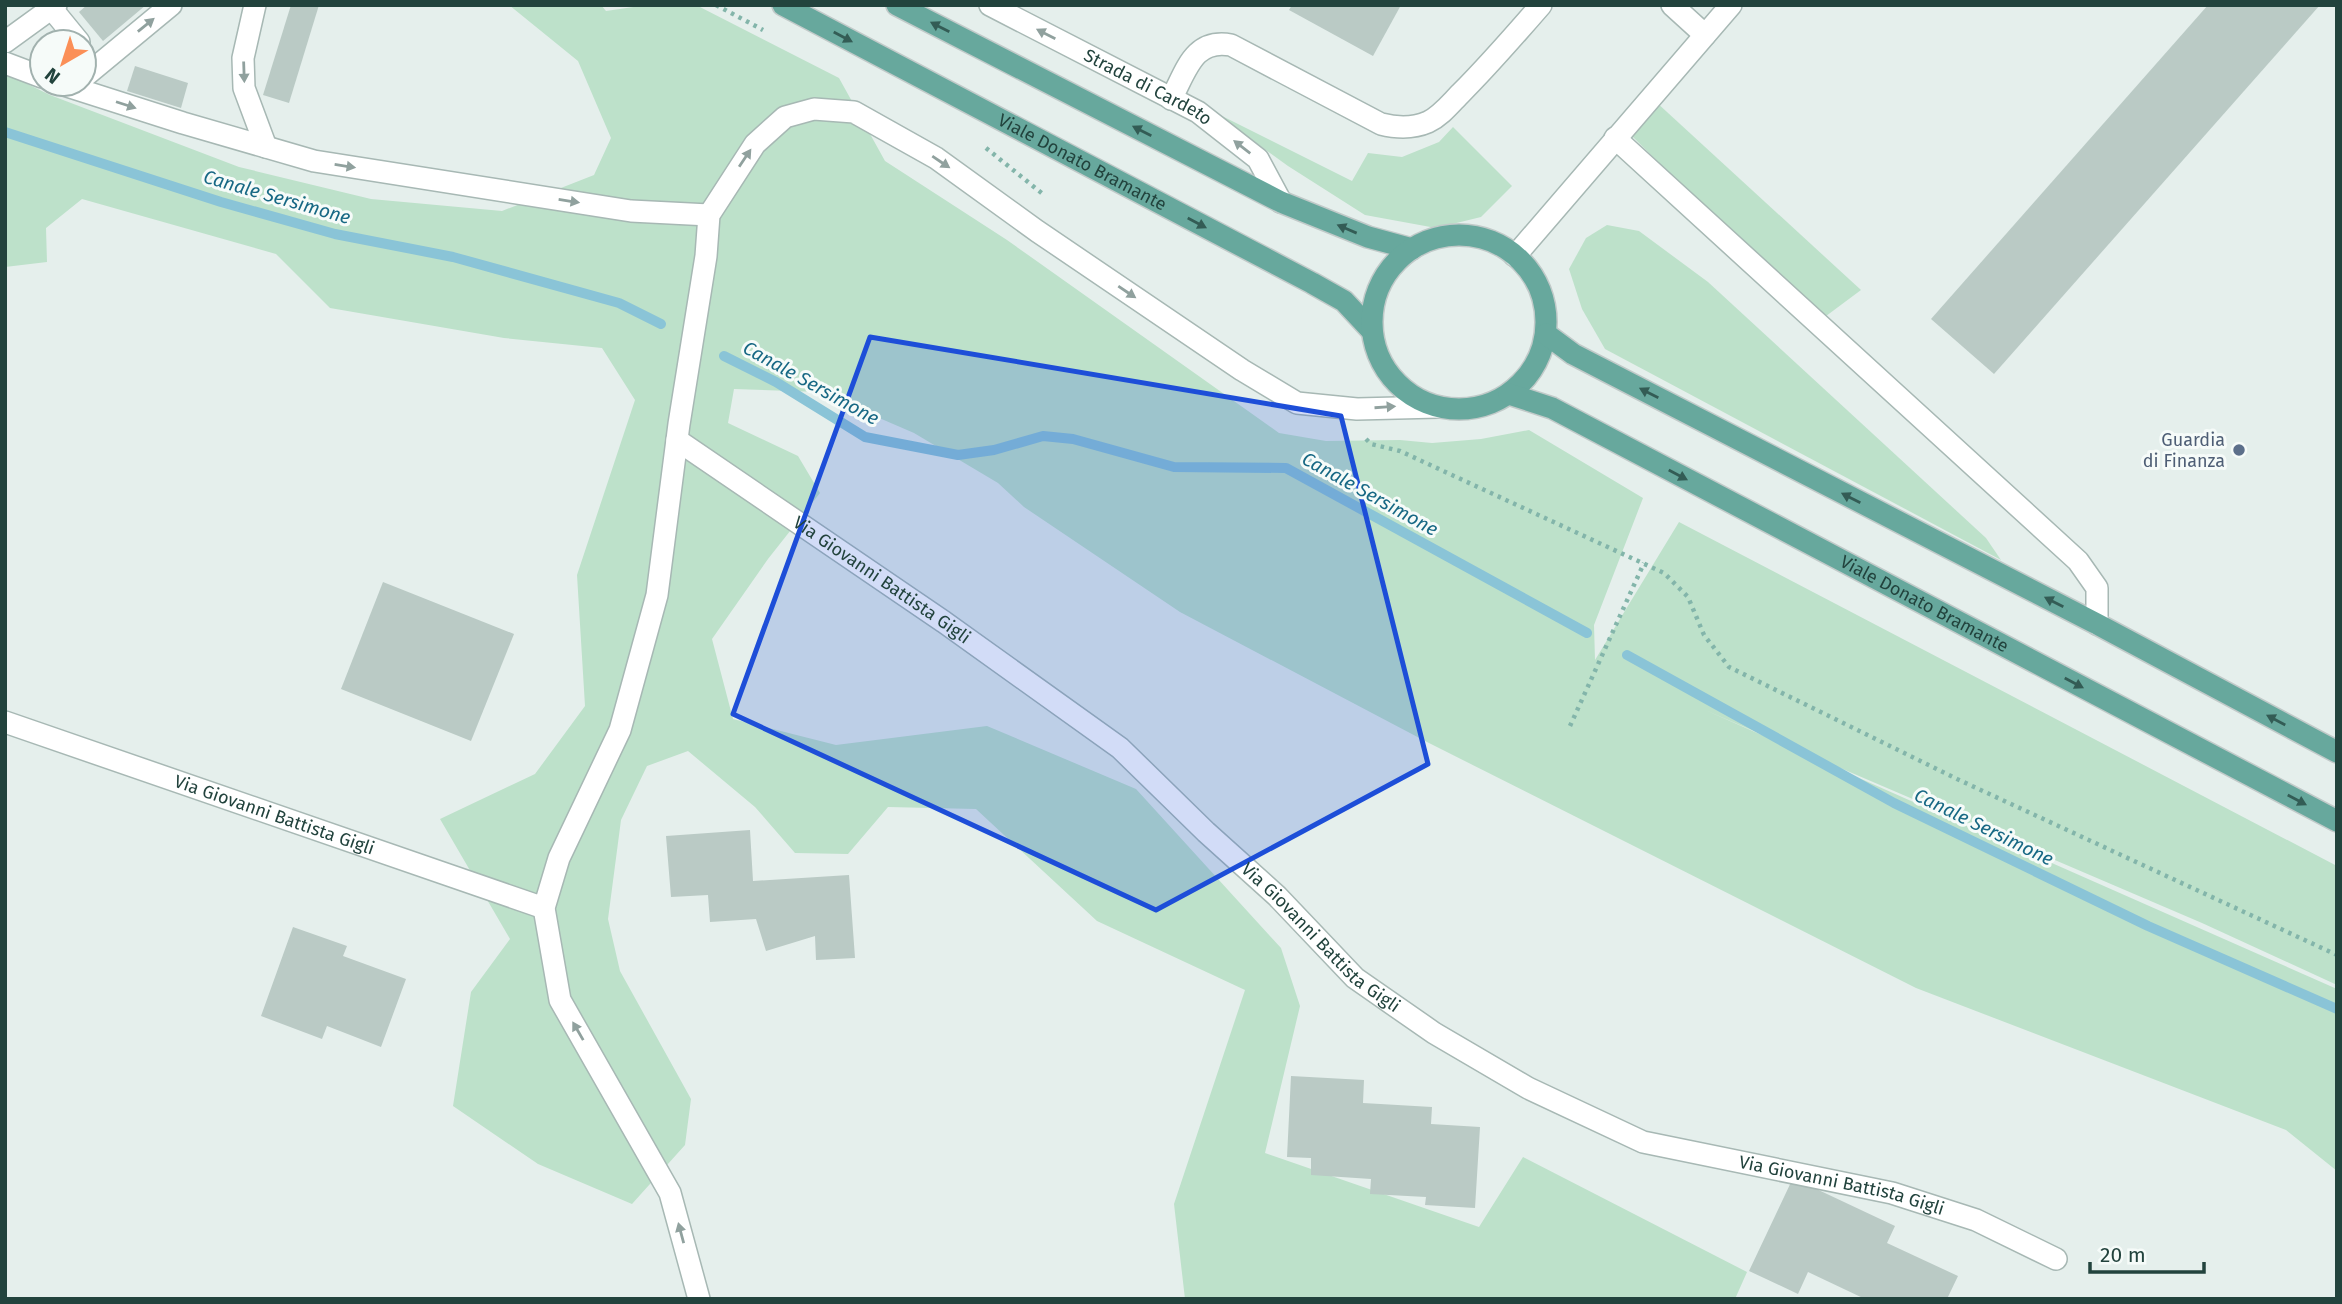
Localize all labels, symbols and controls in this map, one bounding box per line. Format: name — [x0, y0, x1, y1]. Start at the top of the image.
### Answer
one-way arrow — [137, 18, 155, 33]
one-way arrow — [930, 22, 950, 33]
north arrow — [28, 28, 98, 98]
one-way arrow — [1036, 28, 1056, 40]
one-way arrow — [834, 31, 853, 43]
street label: Strada di Cardeto — [1080, 44, 1217, 130]
one-way arrow — [238, 61, 249, 83]
text: N — [40, 63, 65, 89]
one-way arrow — [115, 100, 136, 111]
street label: Viale Donato Bramante — [994, 109, 1170, 216]
one-way arrow — [1132, 125, 1152, 136]
one-way arrow — [1234, 139, 1252, 154]
one-way arrow — [738, 148, 751, 167]
one-way arrow — [931, 155, 951, 168]
one-way arrow — [334, 160, 356, 171]
water label: Canale Sersimone — [201, 165, 353, 229]
one-way arrow — [558, 196, 580, 207]
one-way arrow — [1187, 216, 1207, 228]
one-way arrow — [1337, 223, 1358, 234]
one-way arrow — [1118, 285, 1136, 299]
water label: Canale Sersimone — [739, 336, 883, 430]
one-way arrow — [1639, 388, 1659, 399]
one-way arrow — [1374, 402, 1396, 413]
place label: Guardia di Finanza — [2143, 429, 2225, 472]
marker: Guardia di Finanza — [2231, 442, 2247, 458]
water label: Canale Sersimone — [1298, 447, 1442, 541]
one-way arrow — [1668, 468, 1688, 480]
one-way arrow — [1841, 492, 1861, 504]
street label: Via Giovanni Battista Gigli — [789, 511, 975, 648]
street label: Viale Donato Bramante — [1836, 551, 2012, 657]
one-way arrow — [2044, 596, 2063, 608]
one-way arrow — [2064, 677, 2084, 689]
one-way arrow — [2266, 714, 2286, 726]
street label: Via Giovanni Battista Gigli — [171, 770, 377, 860]
water label: Canale Sersimone — [1911, 783, 2057, 871]
one-way arrow — [2287, 794, 2307, 806]
street label: Via Giovanni Battista Gigli — [1237, 858, 1404, 1017]
one-way arrow — [572, 1022, 584, 1041]
street label: Via Giovanni Battista Gigli — [1737, 1151, 1947, 1220]
one-way arrow — [675, 1222, 686, 1244]
scale bar — [2090, 1230, 2204, 1274]
text: 20 m — [2100, 1242, 2146, 1268]

